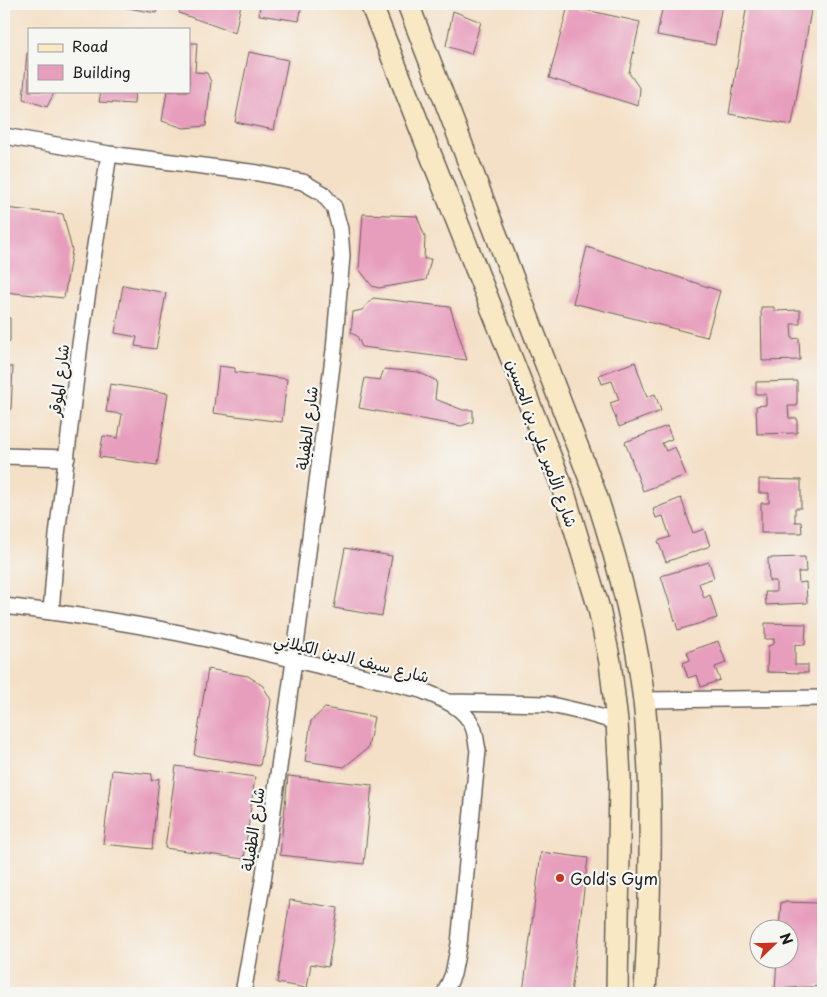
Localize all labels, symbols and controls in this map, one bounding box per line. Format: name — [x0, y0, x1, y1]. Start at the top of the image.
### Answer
legend — [28, 28, 190, 92]
text: Road — [72, 34, 108, 57]
text: Building — [72, 60, 131, 83]
street label: شارع الموقر — [41, 343, 75, 419]
street label: شارع الأمير علي بن الحسين — [498, 356, 585, 532]
street label: شارع الطفيلة — [289, 385, 324, 471]
street label: شارع سيف الدين الكيلاني — [271, 626, 432, 692]
street label: شارع الطفيلة — [234, 786, 271, 873]
place label: Gold's Gym — [570, 866, 658, 890]
marker: Gold's Gym — [554, 872, 566, 884]
north arrow — [750, 920, 800, 970]
text: N — [775, 930, 798, 948]

